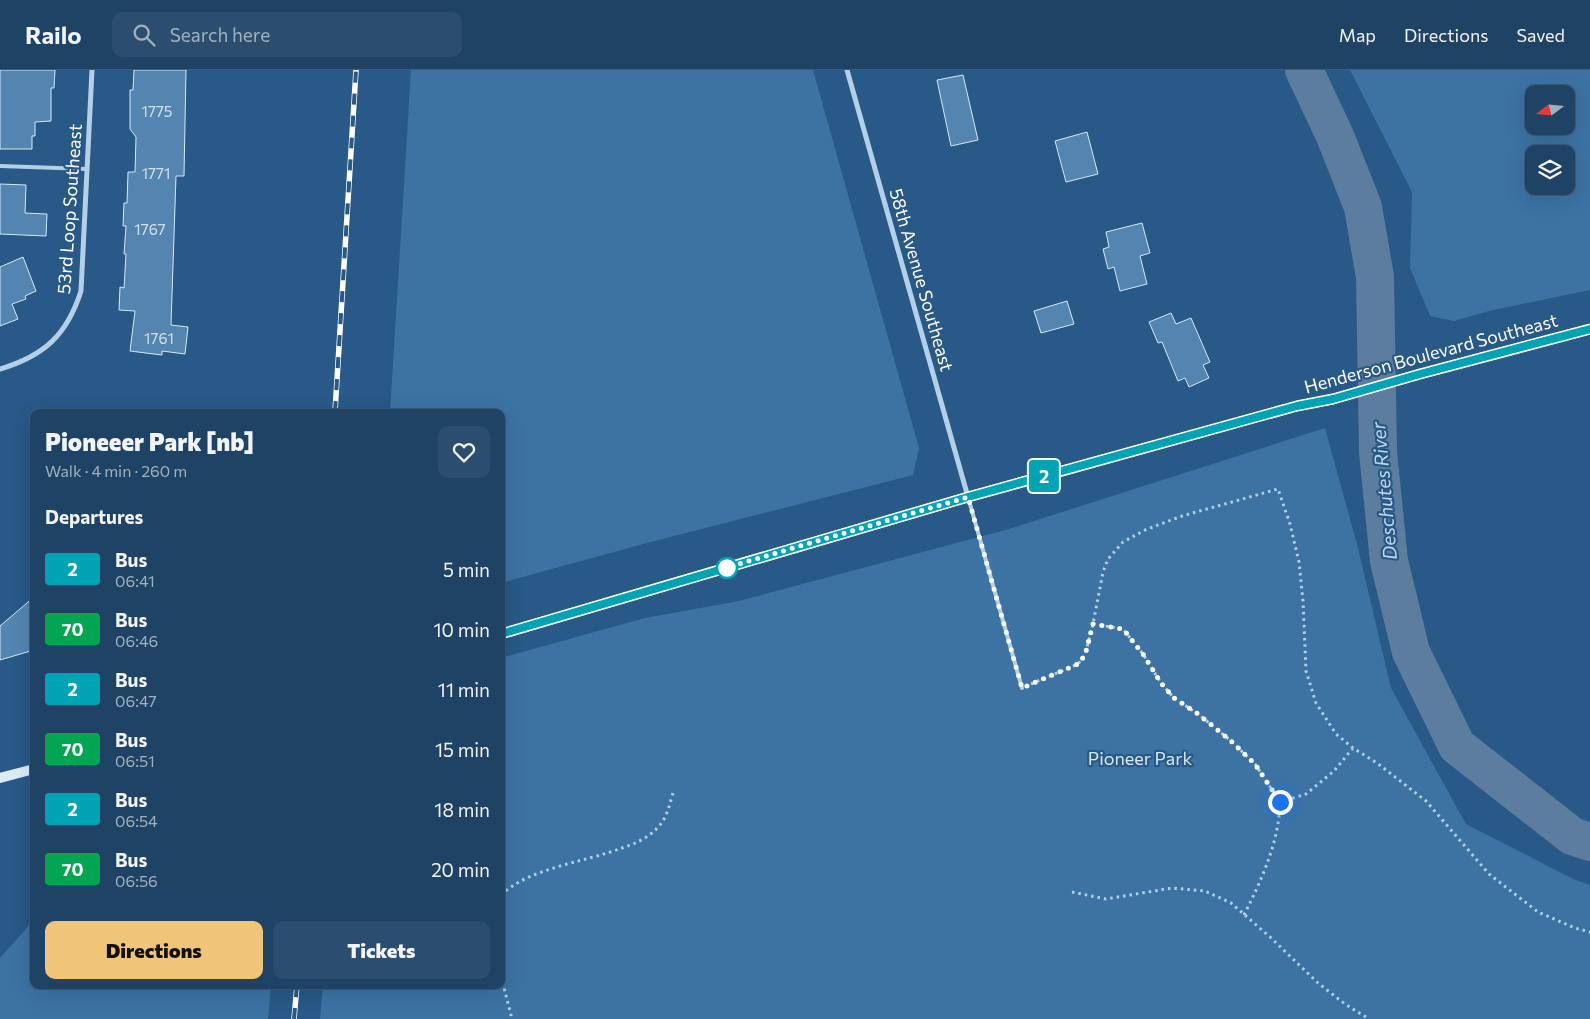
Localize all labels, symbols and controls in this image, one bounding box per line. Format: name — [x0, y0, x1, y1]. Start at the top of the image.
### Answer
search box — [112, 12, 462, 57]
text: Railo — [25, 20, 82, 49]
icon: search — [130, 21, 158, 49]
text: Search here — [170, 23, 270, 46]
text: Map — [1339, 24, 1376, 46]
text: Directions — [1404, 24, 1488, 46]
text: Saved — [1516, 24, 1565, 46]
north arrow — [1525, 85, 1575, 135]
map controls — [1525, 85, 1575, 195]
house number: 1775 — [142, 102, 172, 120]
street label: 53rd Loop Southeast — [52, 123, 86, 295]
button: layers — [1525, 145, 1575, 195]
house number: 1771 — [142, 164, 170, 182]
street label: 58th Avenue Southeast — [885, 186, 959, 374]
house number: 1767 — [134, 220, 166, 238]
street label: Henderson Boulevard Southeast — [1301, 309, 1560, 398]
house number: 1761 — [144, 329, 174, 347]
water label: Deschutes River — [1366, 420, 1401, 561]
button: heart — [438, 426, 490, 478]
text: Pioneeer Park [nb] — [45, 427, 254, 456]
line badge: 2 — [1028, 460, 1060, 492]
text: Walk · 4 min · 260 m — [45, 461, 187, 480]
text: 2 — [1039, 465, 1049, 487]
text: Departures — [45, 505, 143, 528]
text: Bus — [115, 548, 147, 571]
unlabelled marker — [716, 557, 738, 579]
text: 2 — [67, 558, 78, 580]
text: 5 min — [443, 558, 490, 581]
text: 06:41 — [115, 571, 155, 590]
text: Bus — [115, 608, 147, 631]
text: 70 — [62, 618, 83, 640]
text: 10 min — [433, 618, 490, 641]
text: 06:46 — [115, 631, 158, 650]
text: Bus — [115, 668, 147, 691]
text: 2 — [67, 678, 78, 700]
text: 11 min — [438, 678, 490, 701]
text: 06:47 — [115, 691, 157, 710]
text: Bus — [115, 728, 147, 751]
text: 70 — [62, 738, 83, 760]
text: 15 min — [435, 738, 490, 761]
park label: Pioneer Park — [1088, 747, 1192, 769]
text: 06:51 — [115, 751, 155, 770]
text: Bus — [115, 788, 147, 811]
your location — [1268, 790, 1293, 815]
text: 2 — [67, 798, 78, 820]
text: 18 min — [434, 798, 490, 821]
text: 06:54 — [115, 811, 158, 830]
text: Bus — [115, 848, 147, 871]
text: 70 — [62, 858, 83, 880]
text: 20 min — [431, 858, 490, 881]
text: 06:56 — [115, 871, 158, 890]
button: Directions — [45, 921, 263, 979]
button: Tickets — [273, 921, 490, 979]

